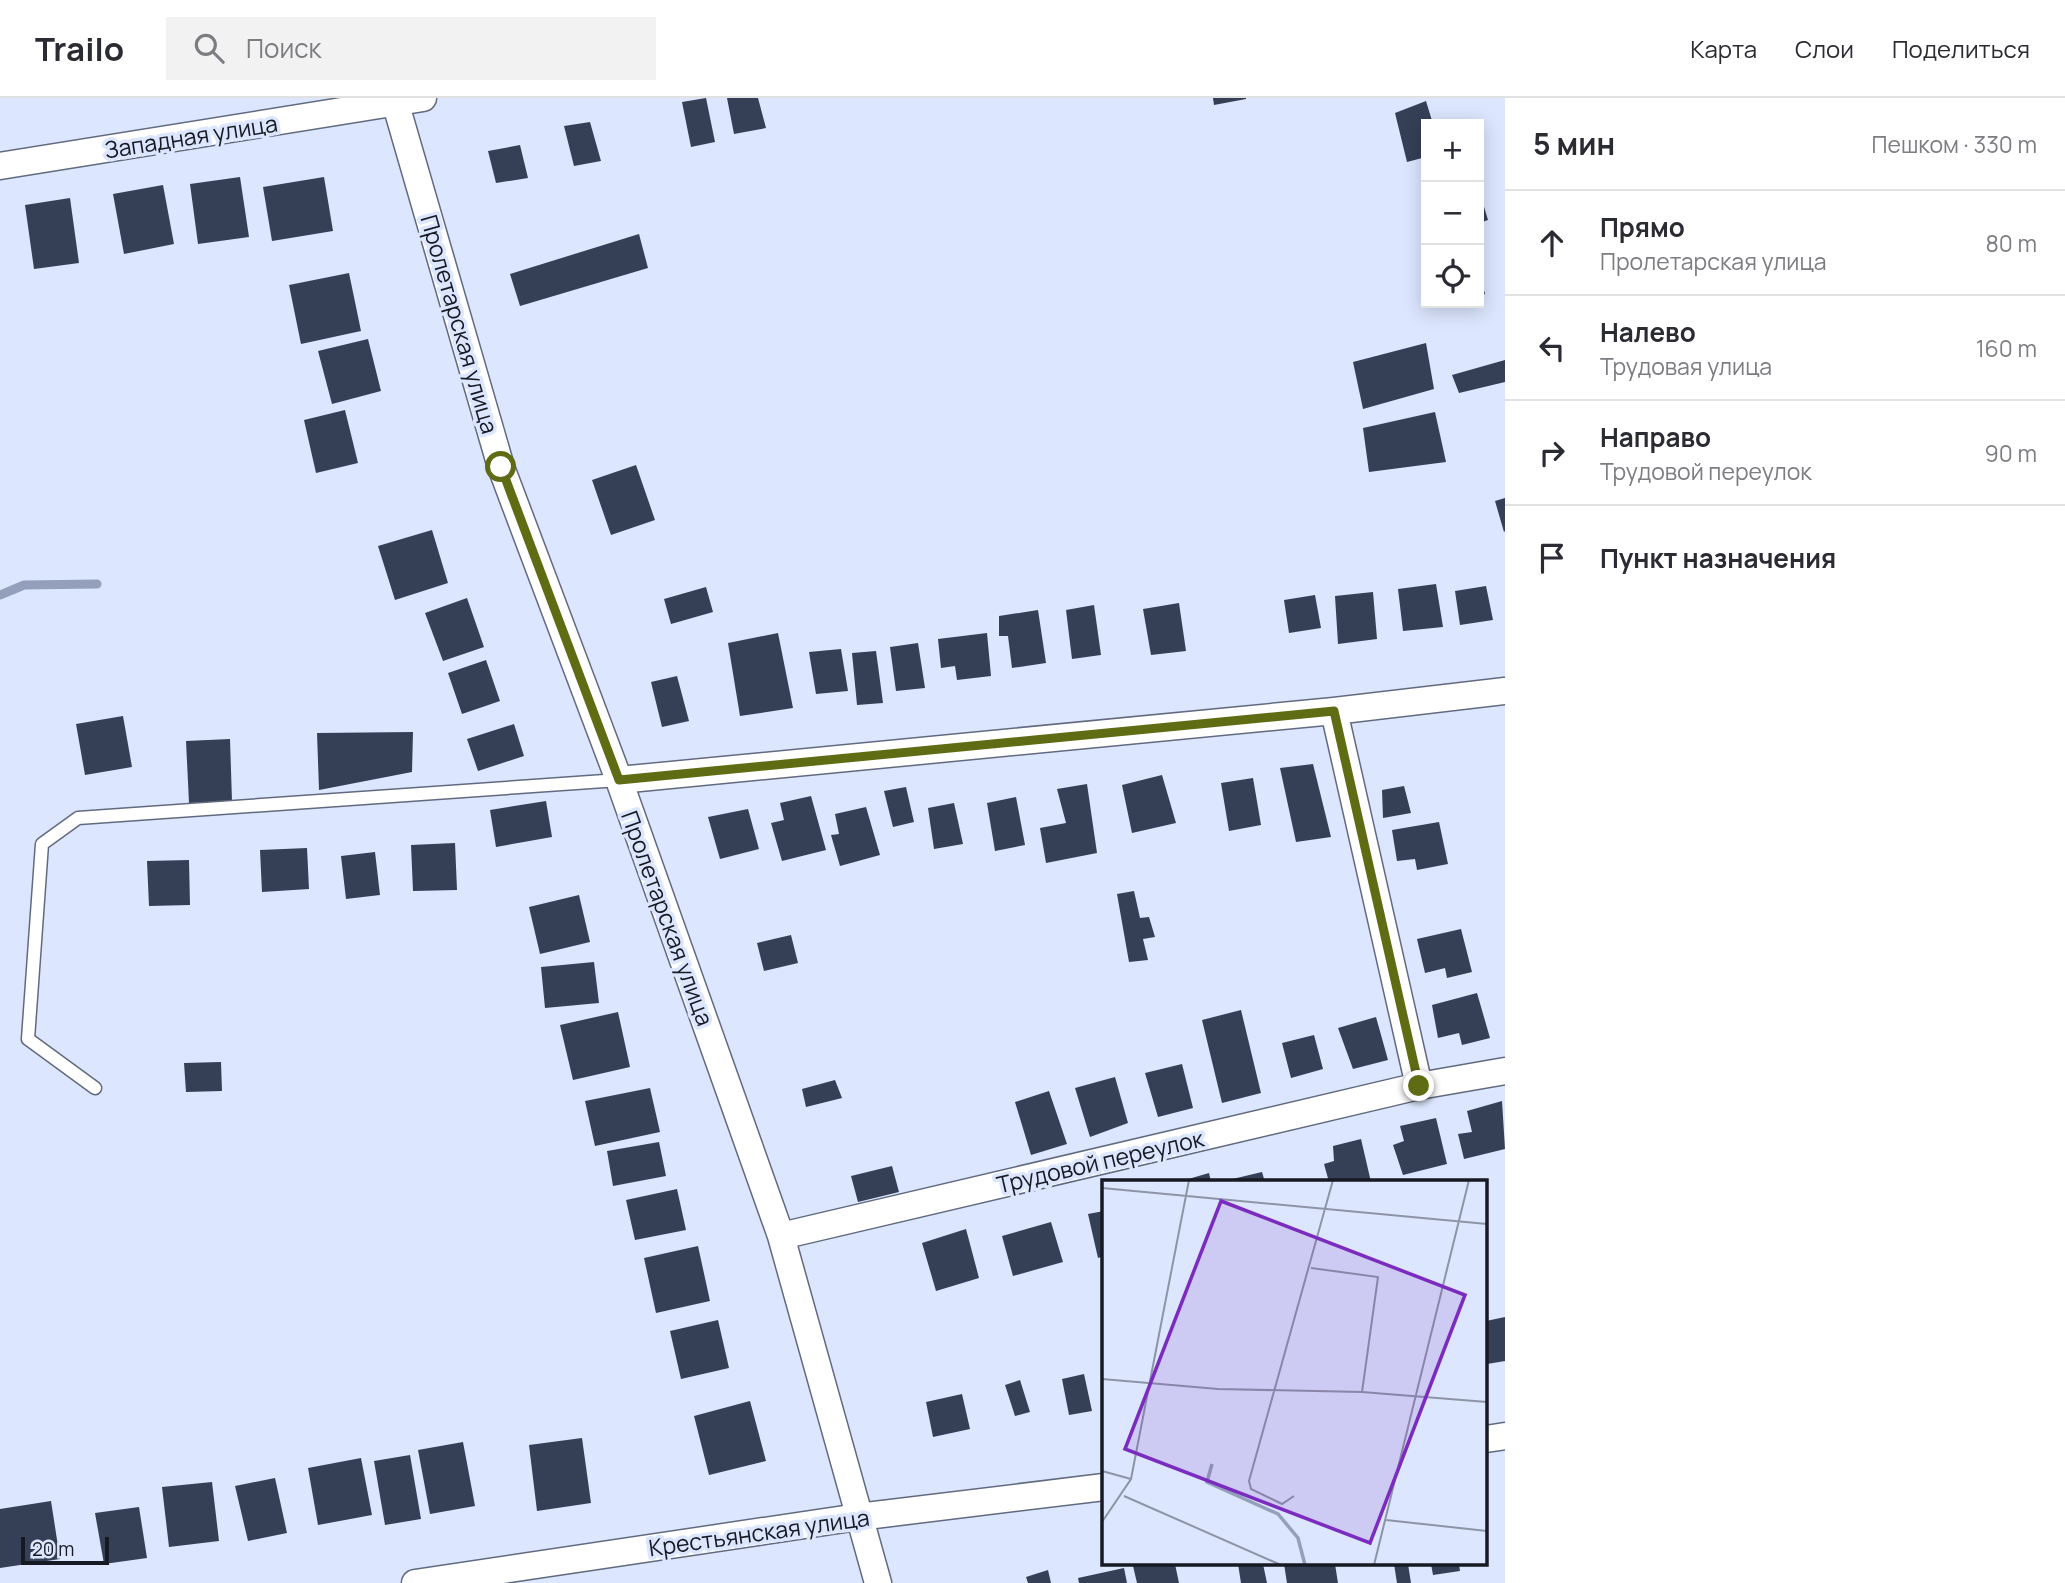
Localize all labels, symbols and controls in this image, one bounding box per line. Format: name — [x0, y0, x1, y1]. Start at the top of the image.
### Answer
search box — [166, 17, 656, 80]
text: Trailo — [35, 26, 124, 71]
icon: search — [190, 29, 228, 67]
text: Поиск — [246, 30, 322, 66]
text: Карта — [1690, 32, 1757, 65]
text: Слои — [1795, 32, 1854, 65]
text: Поделиться — [1892, 32, 2030, 65]
street label: Западная улица — [102, 107, 280, 165]
map controls — [1421, 119, 1484, 308]
button: + — [1421, 119, 1484, 182]
text: 5 мин — [1533, 123, 1615, 164]
text: Пешком · 330 m — [1872, 128, 2037, 160]
button: − — [1421, 182, 1484, 245]
text: Прямо — [1600, 209, 1685, 245]
street label: Пролетарская улица — [413, 211, 507, 437]
icon: ahead — [1533, 224, 1571, 262]
text: 80 m — [1986, 227, 2037, 259]
button: locate — [1421, 245, 1484, 308]
text: Пролетарская улица — [1600, 245, 1826, 277]
text: Налево — [1600, 314, 1696, 350]
icon: left — [1533, 329, 1571, 367]
text: 160 m — [1976, 332, 2037, 364]
text: Трудовая улица — [1600, 350, 1772, 382]
text: Направо — [1600, 419, 1711, 455]
icon: right — [1533, 434, 1571, 472]
text: 90 m — [1985, 437, 2037, 469]
route start — [485, 451, 516, 482]
text: Трудовой переулок — [1600, 455, 1812, 487]
icon: arrive — [1533, 539, 1571, 577]
text: Пункт назначения — [1600, 540, 1836, 576]
street label: Пролетарская улица — [614, 806, 722, 1030]
route end — [1403, 1070, 1434, 1101]
street label: Трудовой переулок — [993, 1121, 1207, 1200]
inset map — [1102, 1180, 1488, 1566]
street label: Крестьянская улица — [647, 1501, 871, 1563]
scale bar — [21, 1534, 108, 1566]
text: 20 m — [32, 1536, 74, 1562]

